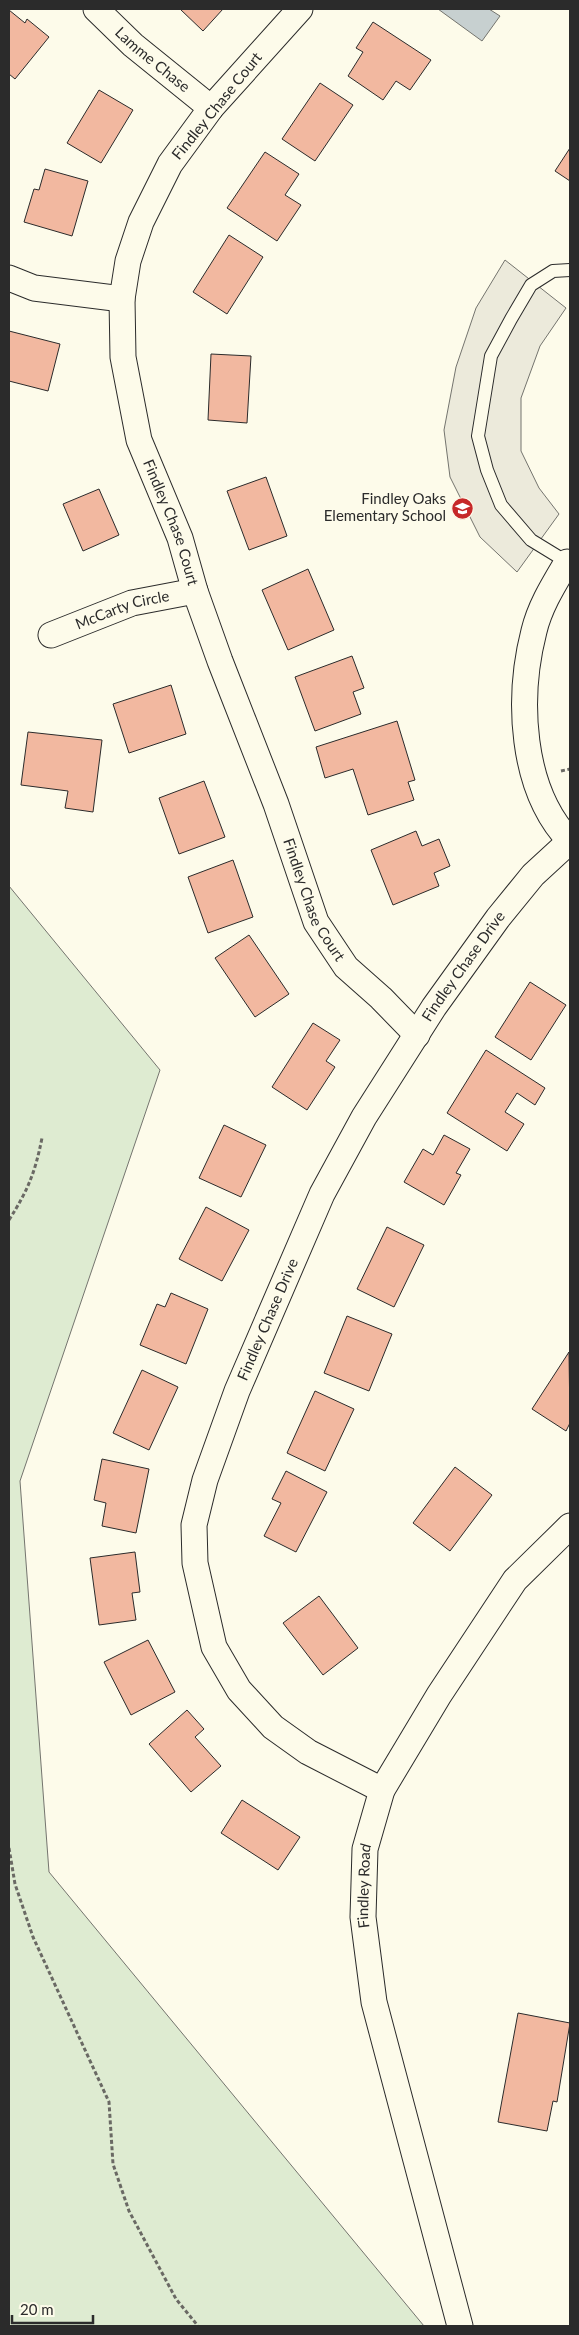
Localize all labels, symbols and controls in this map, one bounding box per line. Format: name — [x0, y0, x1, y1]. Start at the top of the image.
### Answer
street label: Lamme Chase — [112, 23, 194, 95]
street label: Findley Chase Court — [167, 48, 265, 163]
street label: Findley Chase Court — [140, 456, 203, 588]
place label: Findley Oaks Elementary School — [324, 489, 446, 524]
school or university icon: Findley Oaks Elementary School — [450, 496, 474, 520]
street label: McCarty Circle — [73, 586, 171, 632]
street label: Findley Chase Court — [280, 836, 350, 965]
street label: Findley Chase Drive — [417, 907, 508, 1024]
street label: Findley Chase Drive — [233, 1255, 301, 1383]
street label: Findley Road — [353, 1841, 374, 1929]
scale bar — [12, 2292, 94, 2324]
text: 20 m — [20, 2300, 54, 2318]

